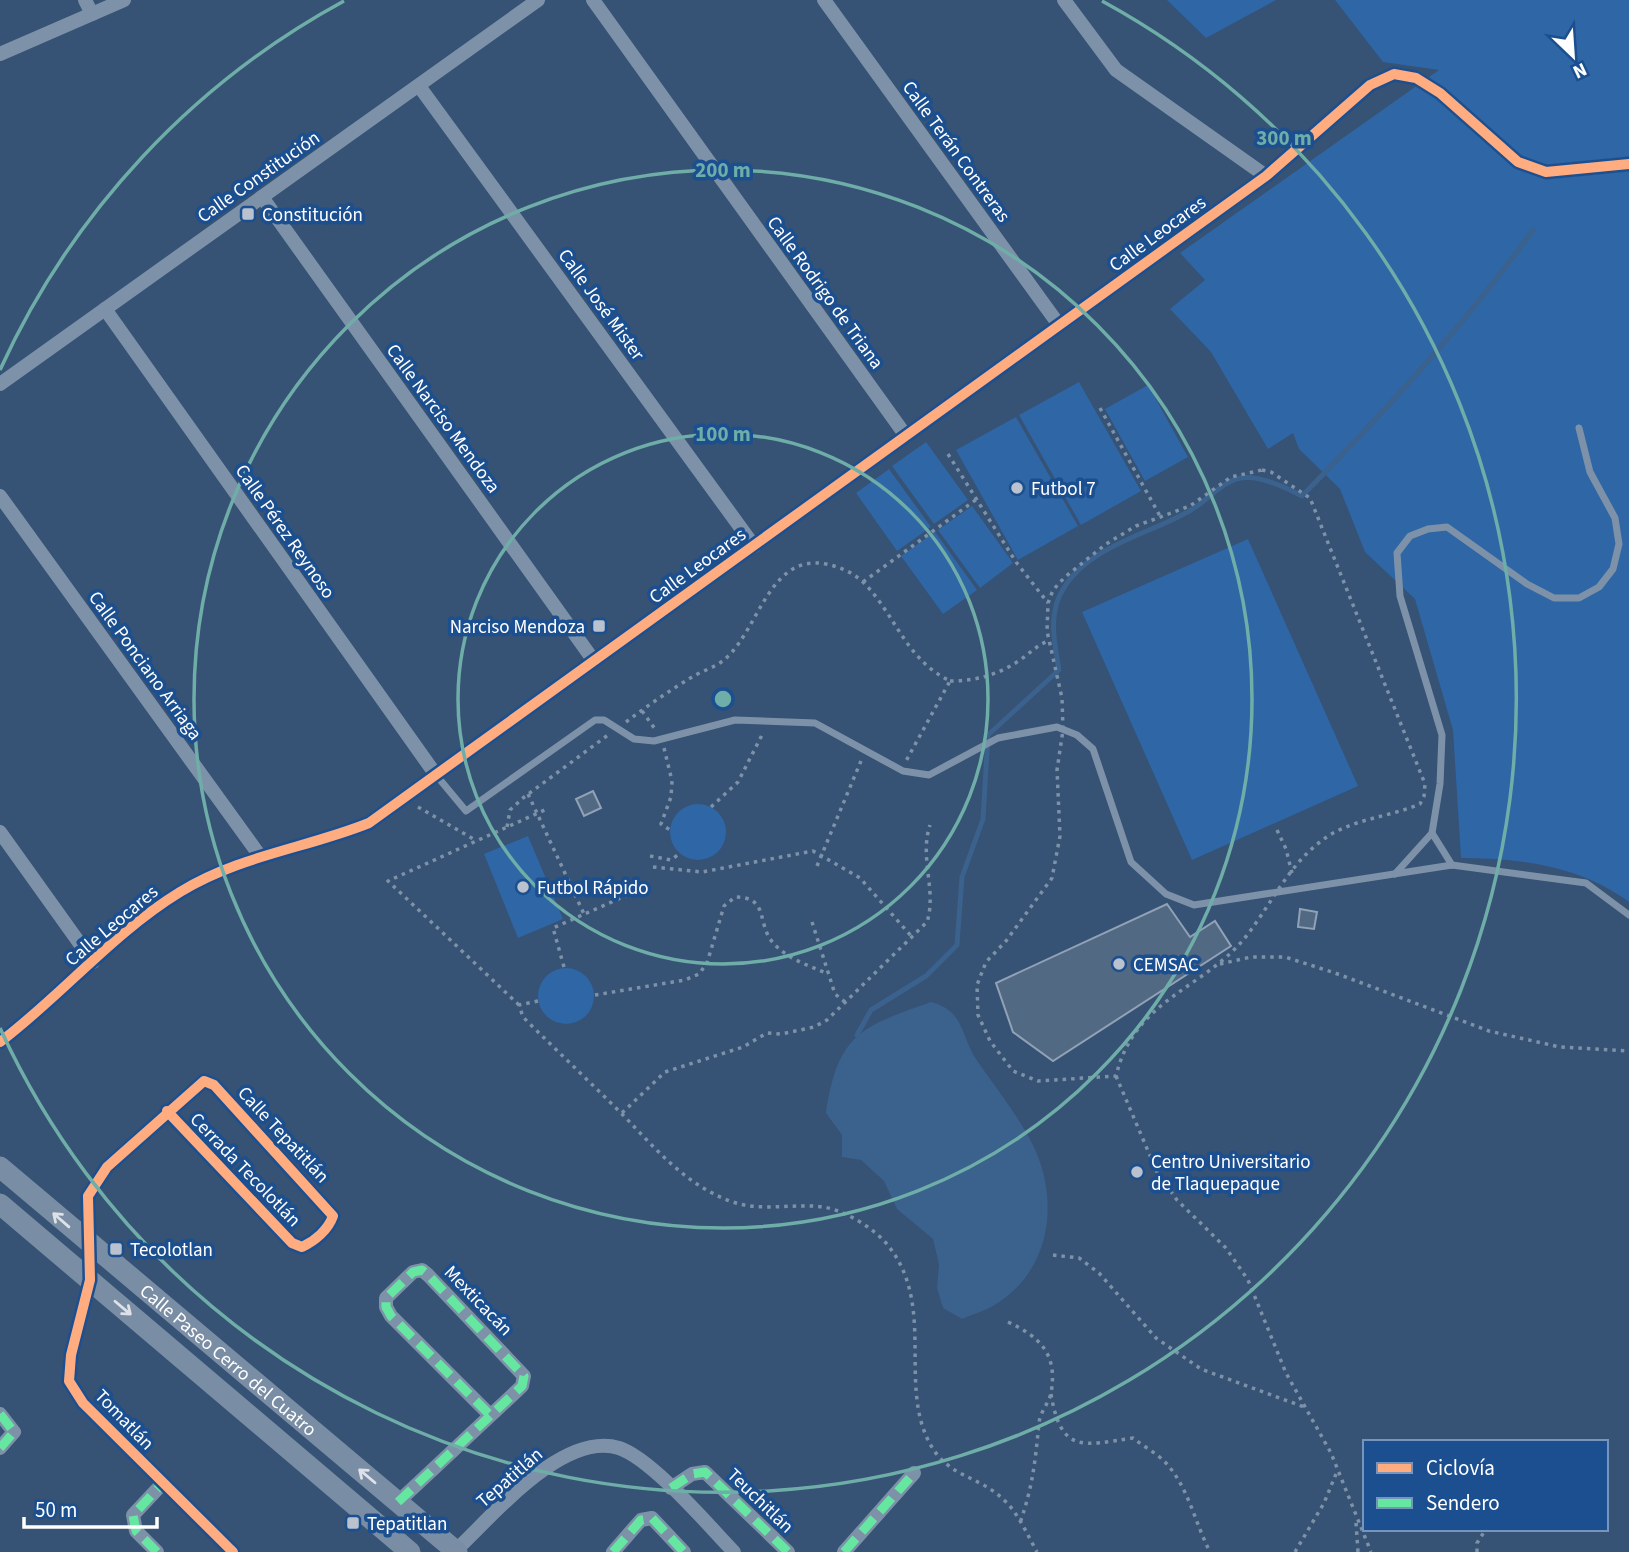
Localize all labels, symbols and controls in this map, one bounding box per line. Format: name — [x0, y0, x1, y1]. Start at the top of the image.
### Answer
north arrow — [1538, 21, 1608, 91]
text: N — [1568, 55, 1591, 85]
street label: Calle Terán Contreras — [895, 76, 1016, 228]
text: 300 m — [1256, 123, 1312, 153]
street label: Calle Constitución — [192, 125, 324, 227]
text: 200 m — [695, 155, 751, 185]
street label: Calle Leocares — [1104, 190, 1212, 279]
place label: Constitución — [262, 203, 363, 225]
marker: Constitución — [240, 206, 256, 222]
street label: Calle Rodrigo de Triana — [760, 211, 890, 375]
street label: Calle José Mister — [551, 243, 651, 367]
street label: Calle Narciso Mendoza — [379, 339, 506, 499]
text: 100 m — [695, 419, 751, 449]
street label: Calle Pérez Reynoso — [228, 459, 341, 605]
place label: Futbol 7 — [1031, 476, 1096, 503]
marker: Futbol 7 — [1009, 480, 1025, 496]
street label: Calle Leocares — [644, 522, 752, 611]
street label: Calle Ponciano Arriaga — [81, 586, 208, 746]
place label: Narciso Mendoza — [450, 614, 585, 641]
marker: Narciso Mendoza — [591, 618, 607, 634]
centre of rings — [711, 687, 735, 711]
place label: Futbol Rápido — [537, 875, 649, 902]
street label: Calle Leocares — [60, 879, 164, 973]
marker: Futbol Rápido — [515, 879, 531, 895]
place label: CEMSAC — [1133, 952, 1199, 979]
marker: CEMSAC — [1111, 956, 1127, 972]
street label: Calle Tepatitlán — [231, 1081, 335, 1189]
street label: Cerrada Tecolotlán — [183, 1107, 307, 1233]
place label: Centro Universitario de Tlaquepaque — [1151, 1149, 1310, 1198]
marker: Centro Universitario de Tlaquepaque — [1129, 1164, 1145, 1180]
one-way arrow — [53, 1212, 71, 1228]
place label: Tecolotlan — [130, 1237, 213, 1264]
marker: Tecolotlan — [108, 1241, 124, 1257]
street label: Mexticacán — [437, 1260, 518, 1342]
street label: Calle Paseo Cerro del Cuatro — [133, 1278, 322, 1443]
one-way arrow — [114, 1300, 132, 1316]
street label: Tomatlán — [88, 1383, 160, 1457]
legend — [1363, 1440, 1608, 1531]
street label: Tepatitlán — [471, 1442, 549, 1515]
text: Ciclovía — [1426, 1453, 1495, 1483]
street label: Teuchitlán — [721, 1462, 799, 1540]
one-way arrow — [359, 1469, 377, 1484]
scale bar — [24, 1486, 158, 1530]
text: Sendero — [1426, 1488, 1500, 1518]
text: 50 m — [35, 1495, 77, 1525]
place label: Tepatitlan — [367, 1511, 447, 1538]
marker: Tepatitlan — [345, 1515, 361, 1531]

